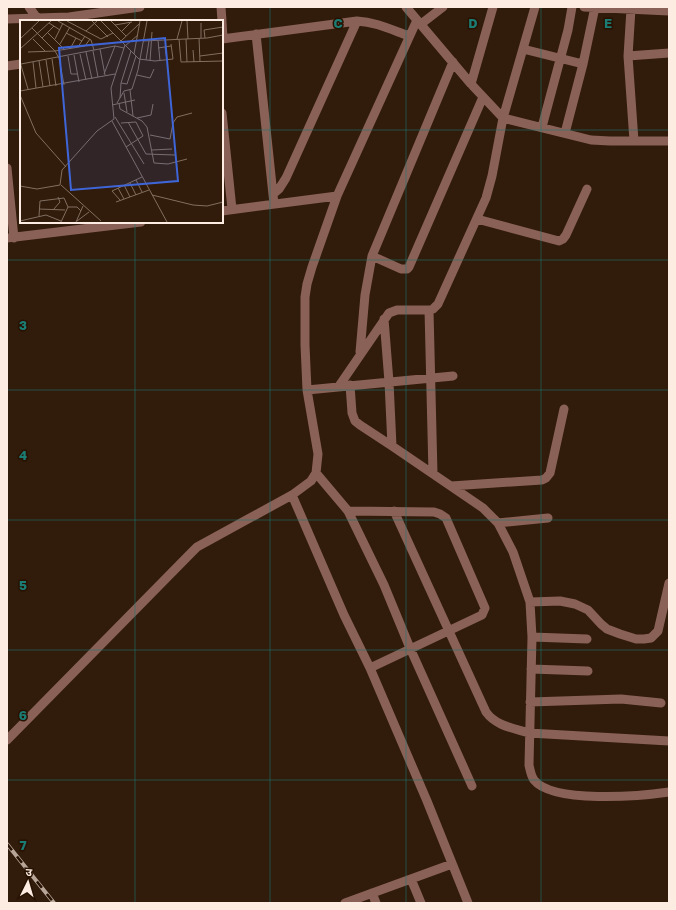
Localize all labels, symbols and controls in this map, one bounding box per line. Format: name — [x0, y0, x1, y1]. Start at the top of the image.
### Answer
text: C — [333, 15, 343, 31]
text: D — [468, 15, 478, 31]
text: E — [604, 15, 612, 31]
inset map — [20, 20, 223, 223]
text: 3 — [19, 317, 27, 333]
text: 4 — [19, 447, 27, 463]
text: 5 — [19, 577, 27, 593]
text: 6 — [19, 707, 27, 723]
text: 7 — [19, 837, 27, 853]
north arrow — [8, 862, 48, 902]
text: उ — [25, 865, 33, 878]

